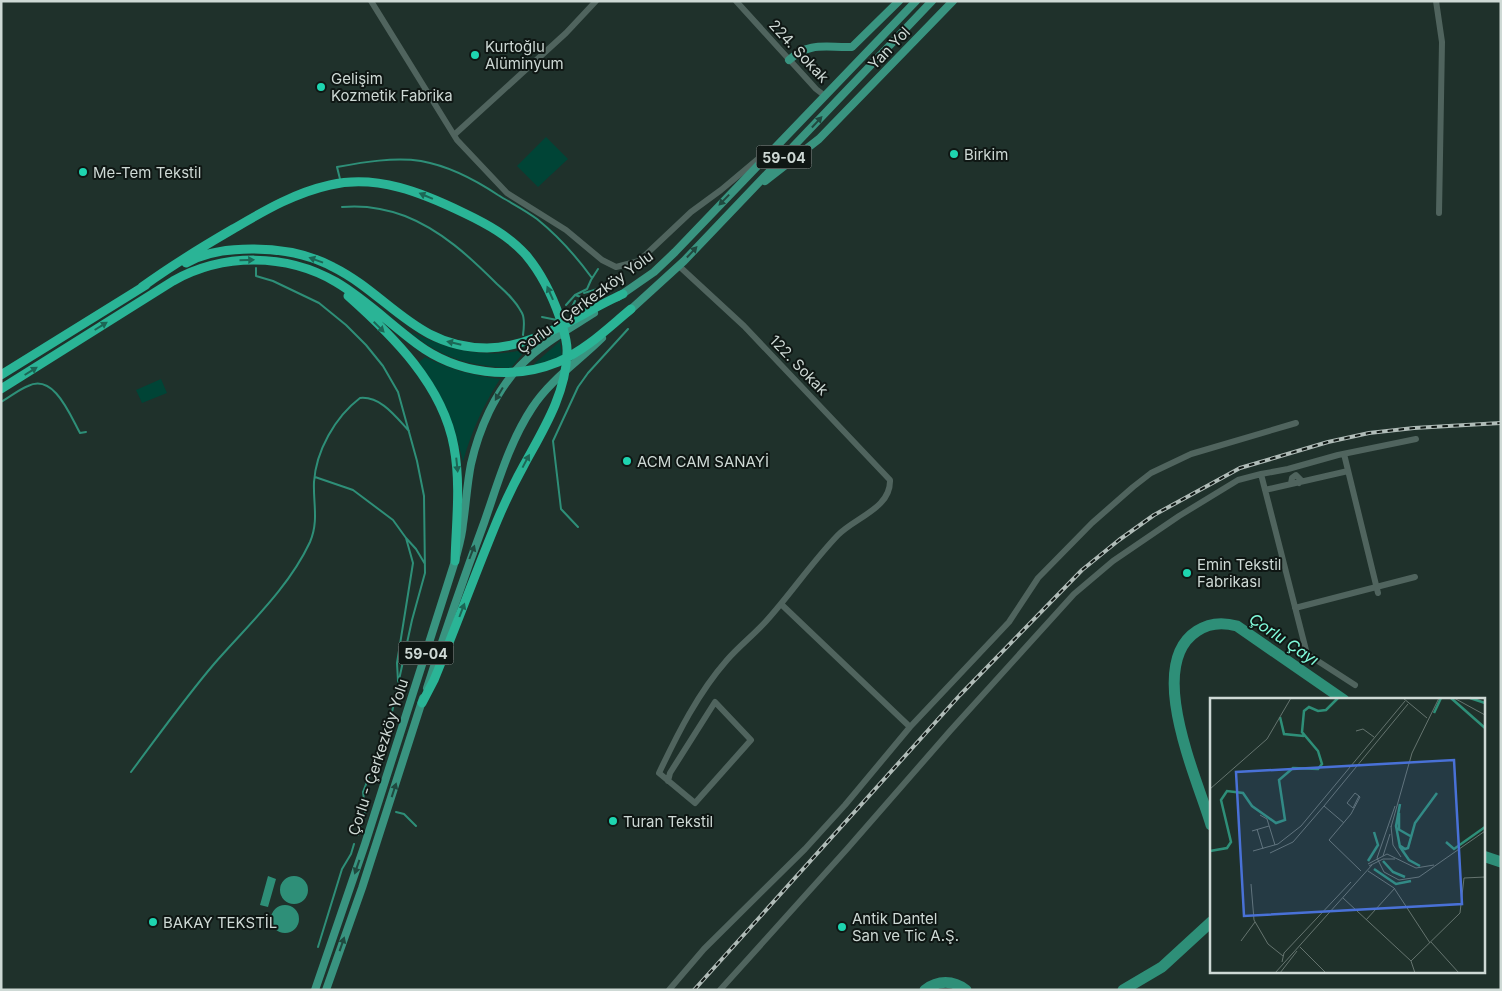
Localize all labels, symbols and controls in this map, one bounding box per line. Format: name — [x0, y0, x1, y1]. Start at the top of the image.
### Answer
street label: 224. Sokak — [765, 16, 834, 87]
street label: Yan Yol — [864, 23, 914, 73]
place label: Kurtoğlu Alüminyum — [485, 37, 564, 73]
marker: Kurtoğlu Alüminyum — [469, 49, 481, 61]
place label: Gelişim Kozmetik Fabrika — [331, 69, 453, 105]
marker: Gelişim Kozmetik Fabrika — [315, 81, 327, 93]
one-way arrow — [811, 117, 823, 129]
place label: Birkim — [964, 145, 1008, 164]
road number: 59-04 — [756, 146, 812, 168]
marker: Birkim — [948, 148, 960, 160]
place label: Me-Tem Tekstil — [93, 163, 201, 182]
marker: Me-Tem Tekstil — [77, 166, 89, 178]
one-way arrow — [419, 191, 433, 199]
one-way arrow — [718, 194, 730, 206]
street label: Çorlu - Çerkezköy Yolu — [513, 246, 657, 358]
one-way arrow — [686, 246, 698, 258]
one-way arrow — [239, 256, 255, 264]
one-way arrow — [308, 256, 323, 264]
one-way arrow — [546, 286, 554, 300]
one-way arrow — [373, 320, 385, 332]
one-way arrow — [94, 321, 108, 331]
street label: 122. Sokak — [766, 331, 833, 400]
one-way arrow — [447, 339, 462, 347]
one-way arrow — [24, 366, 37, 375]
one-way arrow — [495, 388, 504, 401]
place label: ACM CAM SANAYİ — [637, 452, 769, 471]
one-way arrow — [522, 454, 530, 468]
marker: ACM CAM SANAYİ — [621, 455, 633, 467]
one-way arrow — [453, 458, 461, 474]
one-way arrow — [468, 544, 476, 559]
place label: Emin Tekstil Fabrikası — [1197, 555, 1281, 591]
marker: Emin Tekstil Fabrikası — [1181, 567, 1193, 579]
one-way arrow — [458, 602, 466, 617]
water label: Çorlu Çayı — [1245, 608, 1323, 670]
road number: 59-04 — [398, 641, 454, 664]
street label: Çorlu - Çerkezköy Yolu — [344, 676, 412, 838]
inset map — [1210, 698, 1484, 974]
one-way arrow — [391, 782, 398, 797]
place label: Turan Tekstil — [623, 812, 713, 831]
marker: Turan Tekstil — [607, 815, 619, 827]
one-way arrow — [353, 859, 360, 874]
place label: Antik Dantel San ve Tic A.Ş. — [852, 909, 959, 945]
place label: BAKAY TEKSTİL — [163, 913, 277, 932]
marker: BAKAY TEKSTİL — [147, 916, 159, 928]
marker: Antik Dantel San ve Tic A.Ş. — [836, 921, 848, 933]
one-way arrow — [339, 936, 346, 951]

